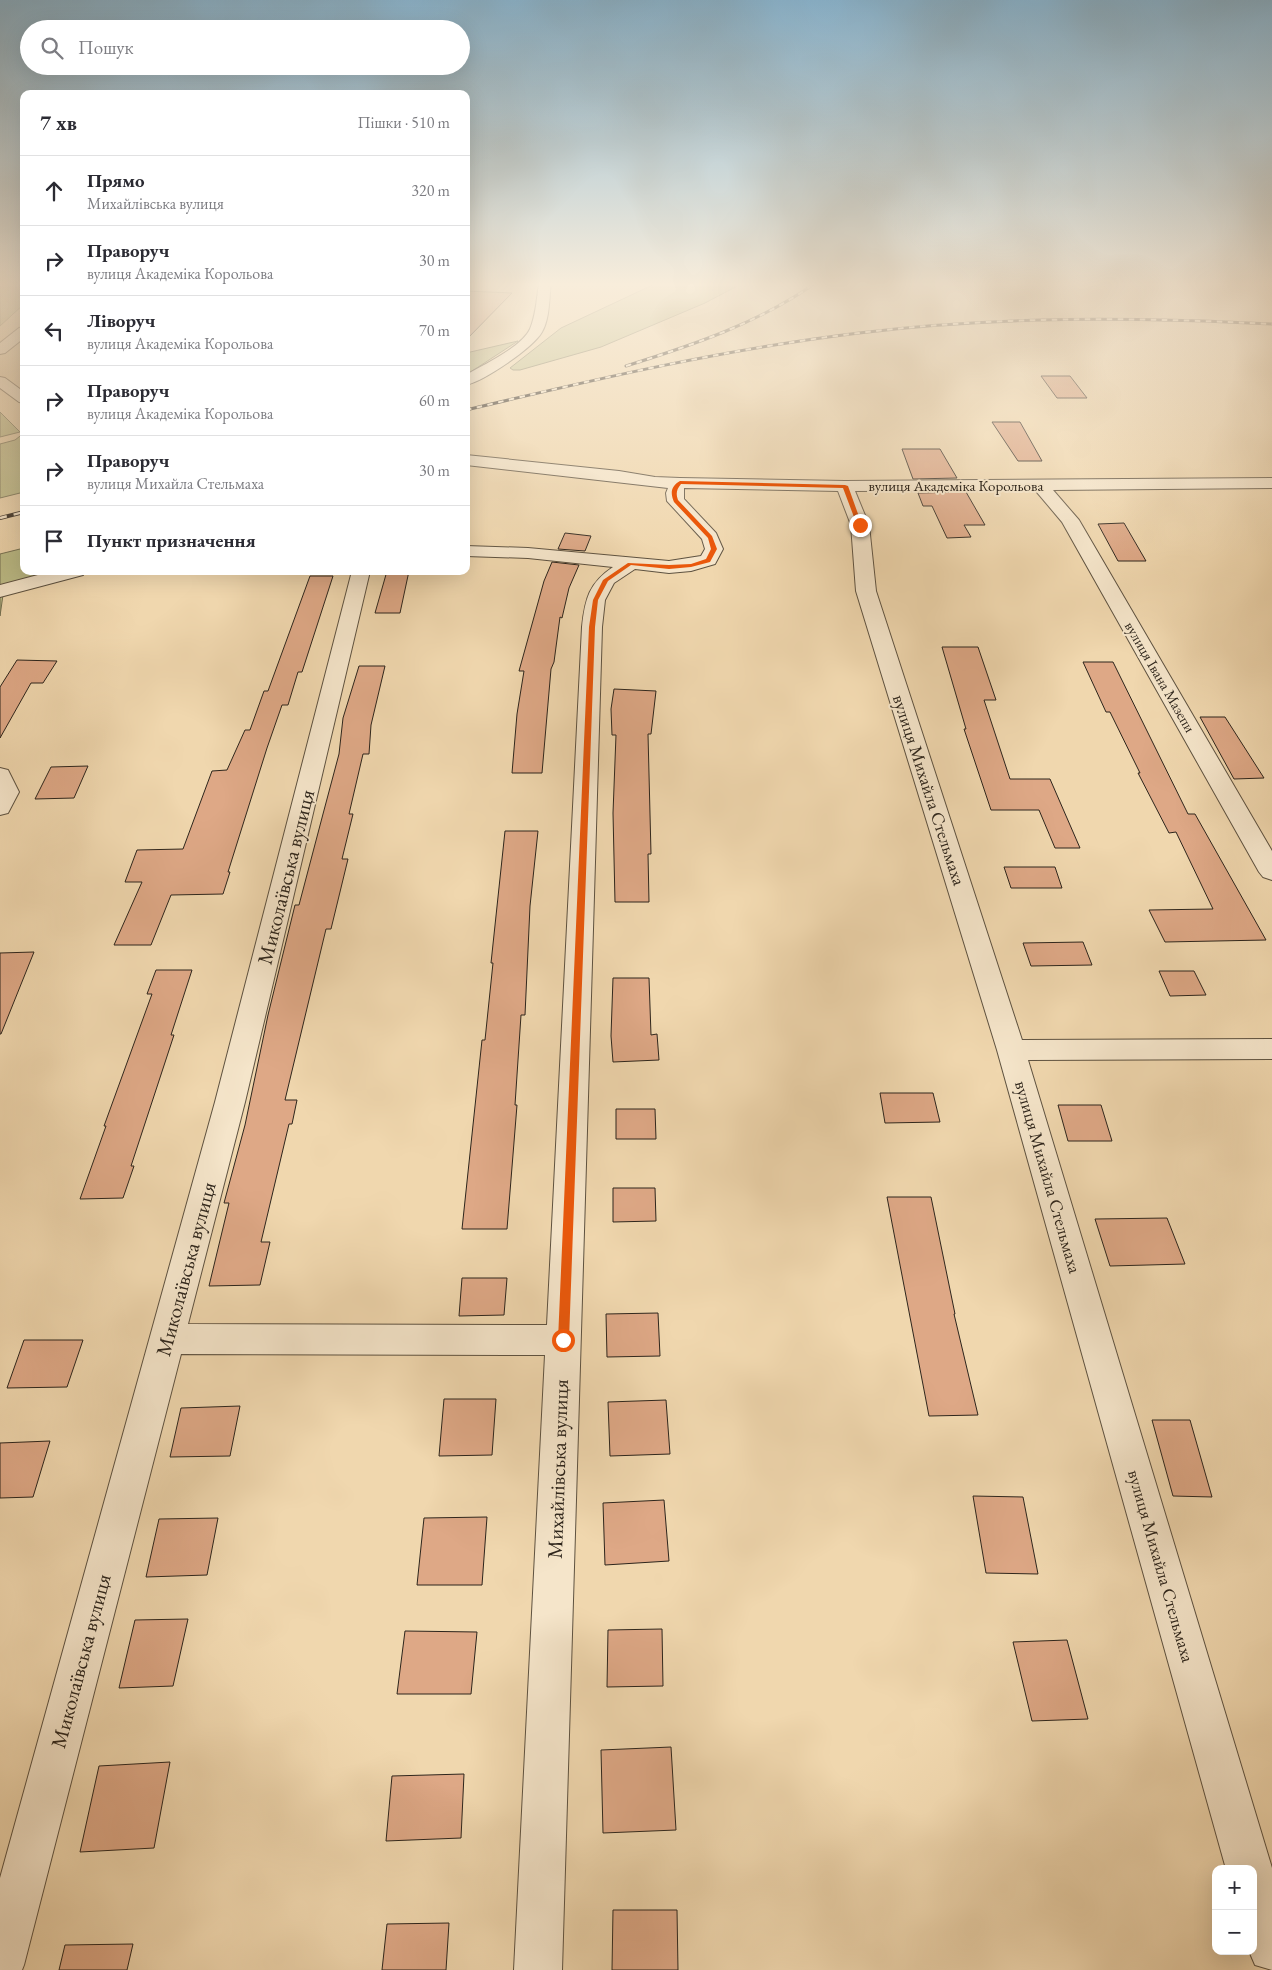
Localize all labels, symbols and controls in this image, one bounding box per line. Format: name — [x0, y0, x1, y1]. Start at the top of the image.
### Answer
search box — [20, 20, 470, 75]
icon: search — [38, 34, 66, 62]
text: Пошук — [78, 35, 134, 60]
text: 7 хв — [40, 109, 77, 136]
text: Пішки · 510 m — [357, 112, 450, 133]
text: Прямо — [87, 168, 145, 193]
icon: ahead — [40, 177, 68, 205]
text: 320 m — [411, 180, 450, 201]
text: Михайлівська вулиця — [87, 193, 224, 214]
text: Праворуч — [87, 238, 169, 263]
icon: right — [40, 247, 68, 275]
text: 30 m — [419, 250, 450, 271]
text: вулиця Академіка Корольова — [87, 263, 273, 284]
text: Ліворуч — [87, 308, 155, 333]
icon: left — [40, 317, 68, 345]
text: 70 m — [419, 320, 450, 341]
text: вулиця Академіка Корольова — [87, 333, 273, 354]
text: Праворуч — [87, 378, 169, 403]
icon: right — [40, 387, 68, 415]
text: 60 m — [419, 390, 450, 411]
text: вулиця Академіка Корольова — [87, 403, 273, 424]
text: Праворуч — [87, 448, 169, 473]
icon: right — [40, 457, 68, 485]
text: 30 m — [419, 460, 450, 481]
text: вулиця Михайла Стельмаха — [87, 473, 264, 494]
street label: вулиця Академіка Корольова — [869, 476, 1043, 495]
route end — [849, 514, 872, 537]
icon: arrive — [40, 527, 68, 555]
text: Пункт призначення — [87, 528, 256, 553]
street label: вулиця Івана Мазепи — [1121, 618, 1200, 736]
street label: вулиця Михайла Стельмаха — [888, 691, 971, 889]
street label: Миколаївська вулиця — [251, 787, 320, 967]
street label: вулиця Михайла Стельмаха — [1010, 1078, 1087, 1277]
street label: Миколаївська вулиця — [149, 1179, 222, 1359]
route start — [552, 1329, 575, 1352]
street label: Михайлівська вулиця — [541, 1379, 574, 1559]
street label: вулиця Михайла Стельмаха — [1123, 1467, 1200, 1666]
street label: Миколаївська вулиця — [44, 1571, 117, 1751]
map controls — [1212, 1865, 1257, 1955]
button: + — [1212, 1865, 1257, 1910]
button: − — [1212, 1910, 1257, 1955]

